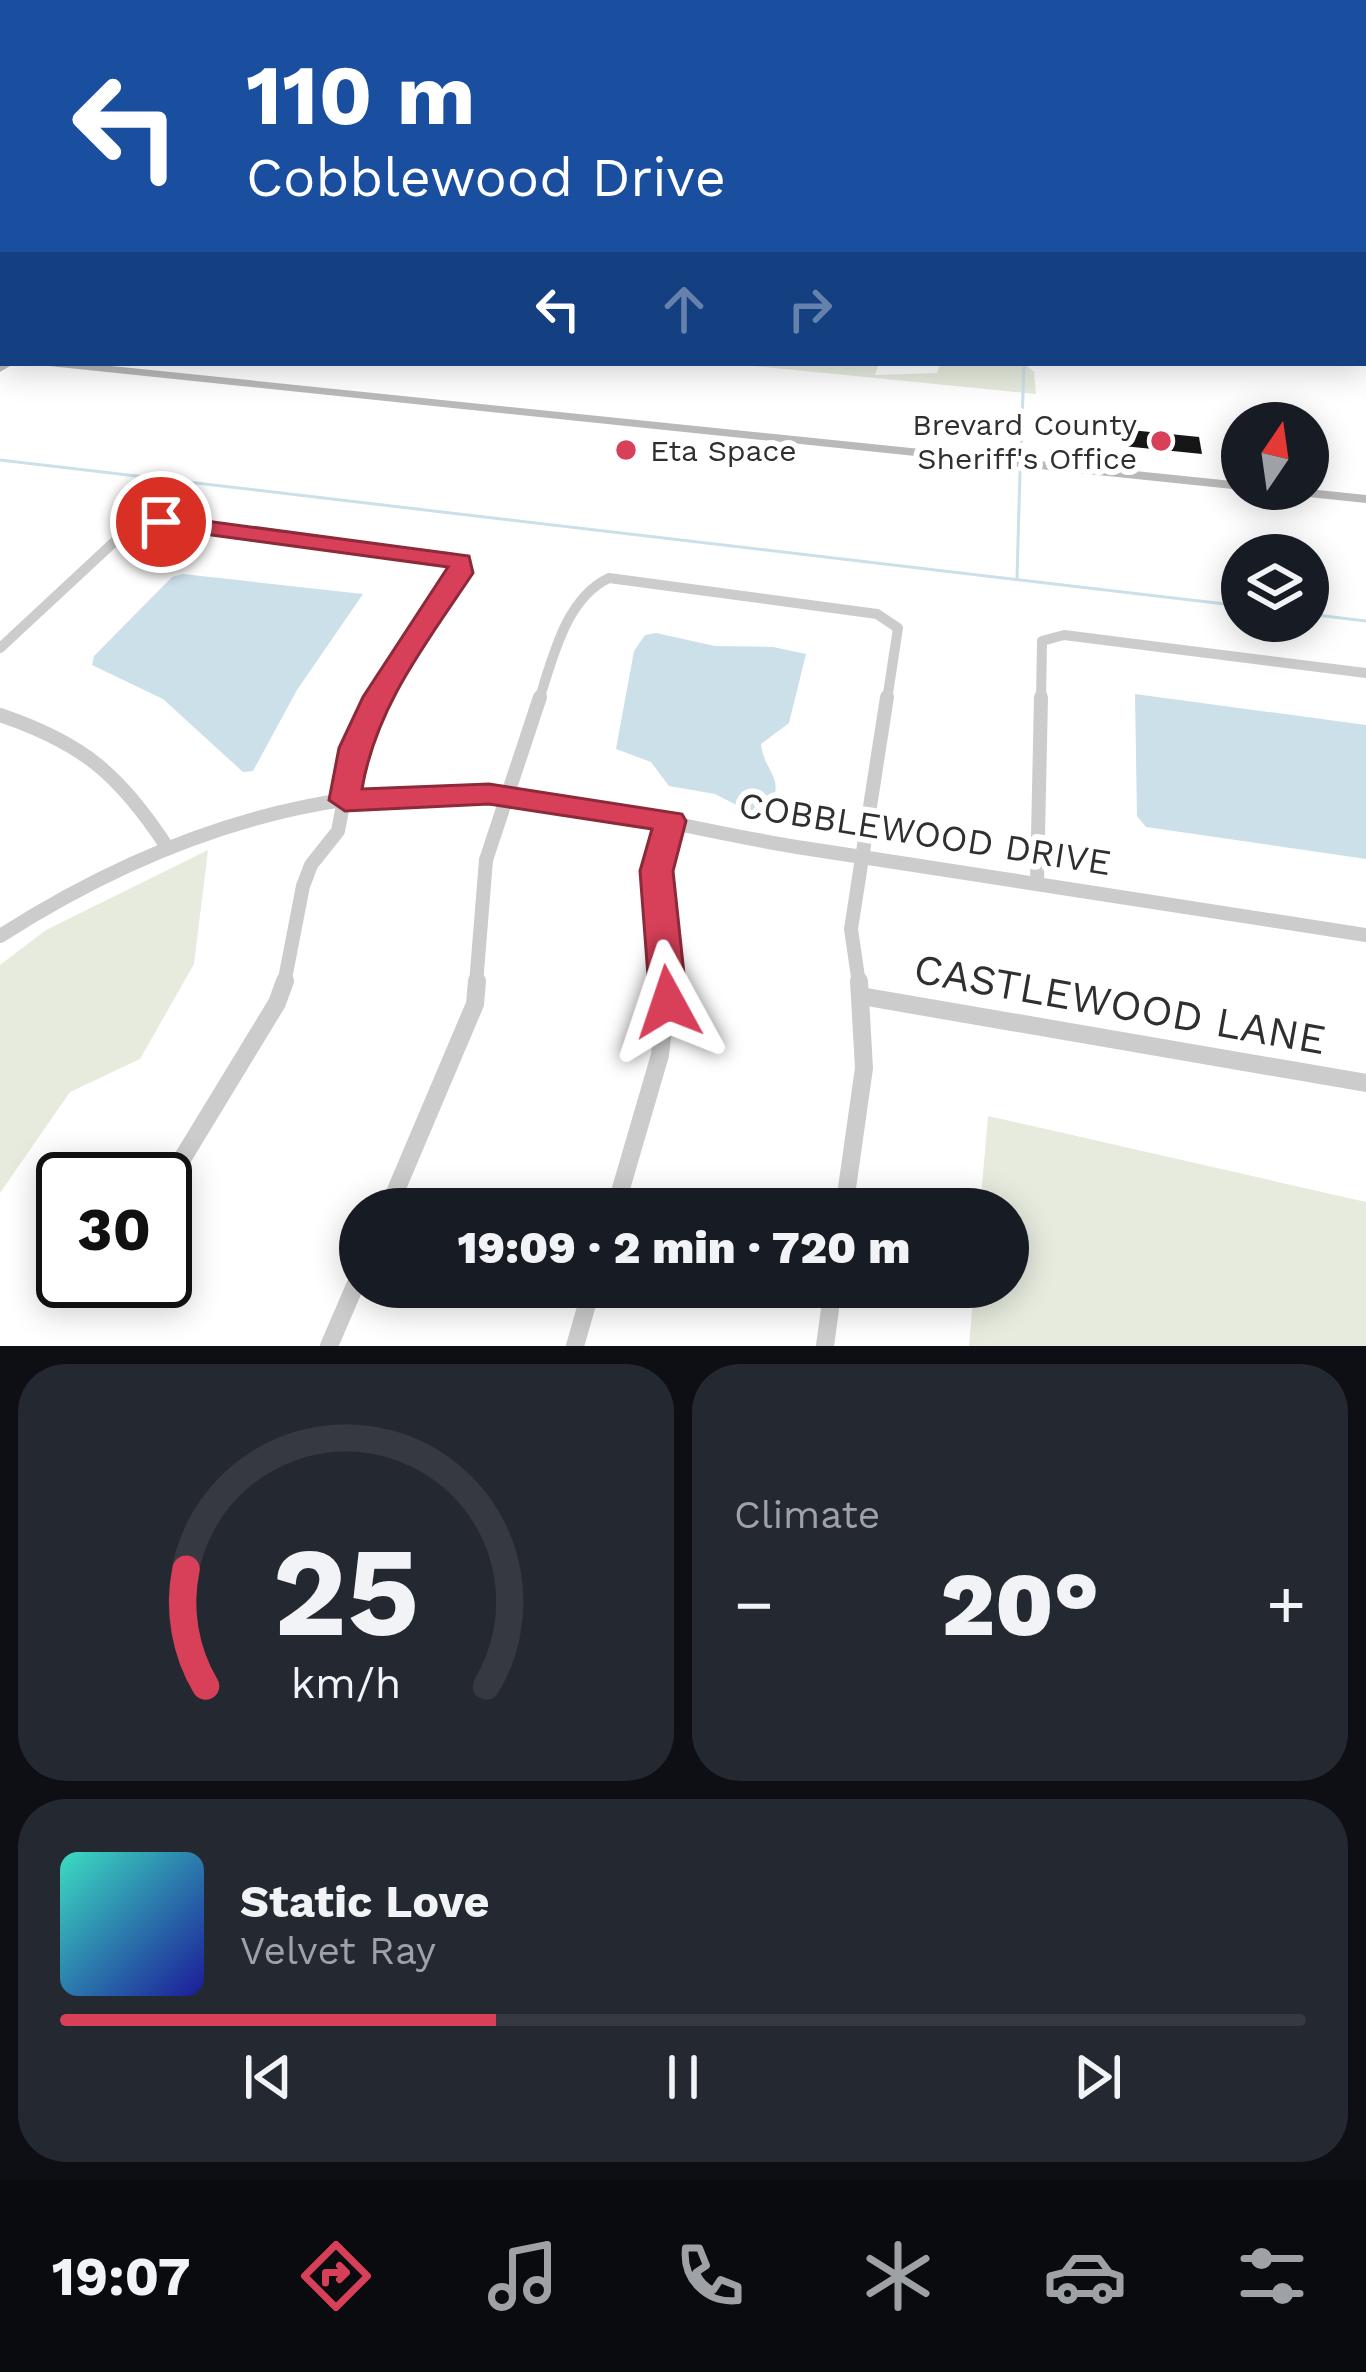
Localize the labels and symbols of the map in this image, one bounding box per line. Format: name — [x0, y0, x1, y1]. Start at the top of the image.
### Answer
north arrow — [1221, 402, 1329, 510]
place label: Brevard County Sheriff's Office — [912, 407, 1138, 476]
marker: Brevard County Sheriff's Office — [1148, 428, 1174, 454]
place label: Eta Space — [650, 433, 797, 468]
marker: Eta Space — [613, 437, 639, 463]
pin — [110, 471, 212, 573]
street label: COBBLEWOOD DRIVE — [736, 784, 1114, 884]
position arrow — [605, 939, 731, 1065]
street label: CASTLEWOOD LANE — [910, 944, 1330, 1064]
speed limit sign: 30 — [36, 1152, 192, 1308]

